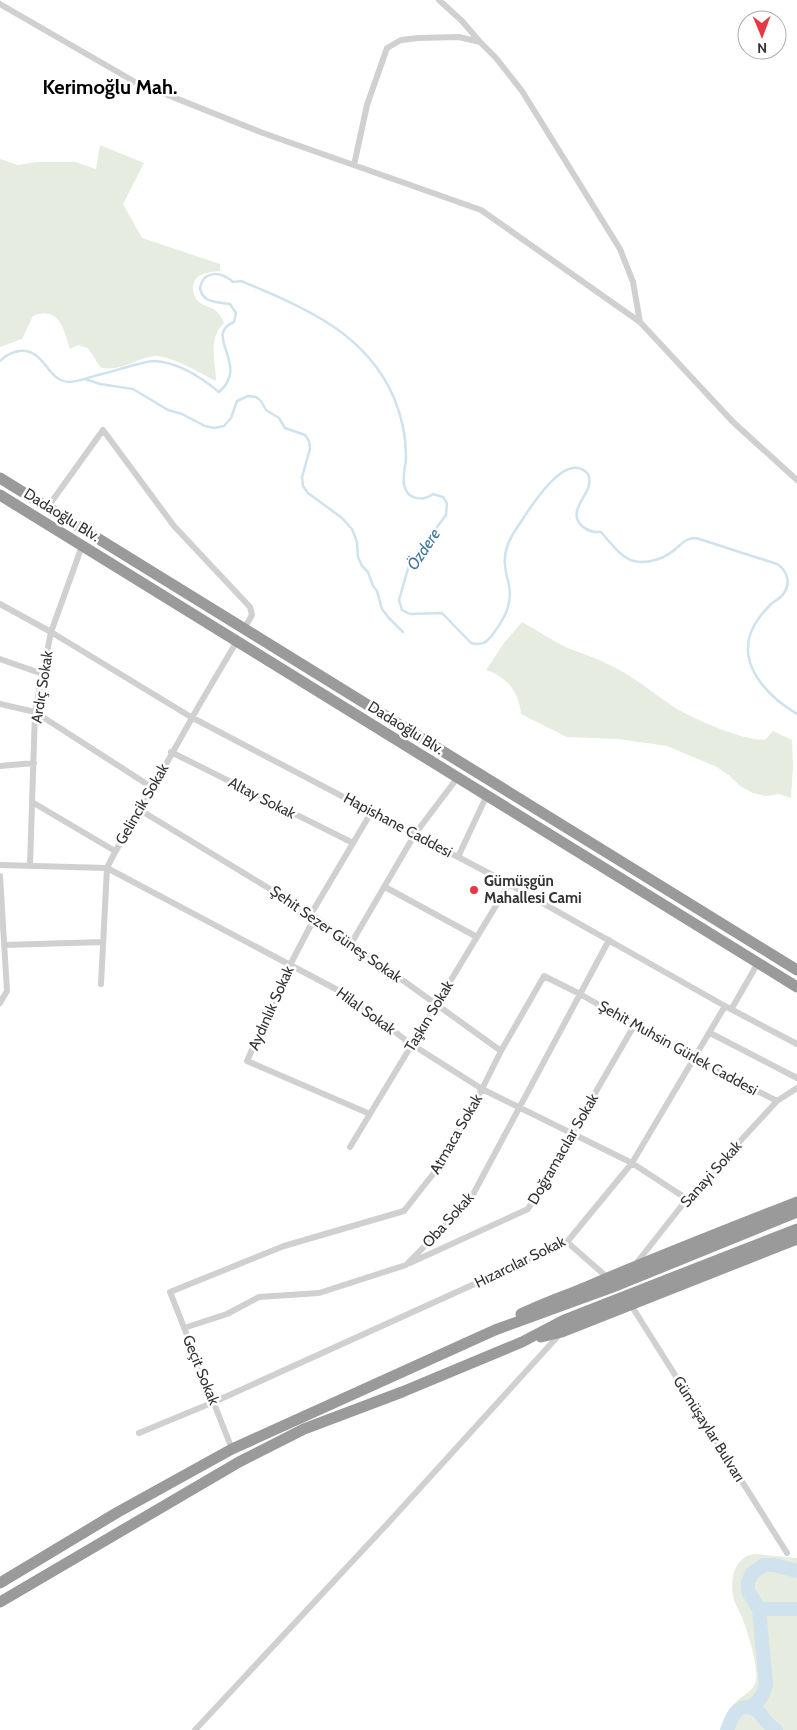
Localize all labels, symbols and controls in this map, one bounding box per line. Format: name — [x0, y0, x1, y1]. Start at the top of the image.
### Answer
north arrow — [737, 10, 787, 60]
text: N — [757, 39, 767, 57]
district label: Kerimoğlu Mah. — [43, 75, 178, 99]
street label: Dadaoğlu Blv. — [21, 484, 103, 546]
water label: Özdere — [403, 525, 444, 574]
street label: Ardıç Sokak — [27, 649, 57, 724]
street label: Dadaoğlu Blv. — [365, 697, 447, 759]
street label: Gelincik Sokak — [112, 760, 173, 848]
street label: Altay Sokak — [225, 773, 299, 823]
street label: Hapishane Caddesi — [341, 789, 455, 861]
place label: Gümüşgün Mahallesi Cami — [484, 872, 582, 907]
street label: Şehit Sezer Güneş Sokak — [267, 882, 405, 986]
marker: Gümüşgün Mahallesi Cami — [468, 884, 480, 896]
street label: Aydınlık Sokak — [244, 963, 298, 1053]
street label: Taşkın Sokak — [401, 977, 457, 1055]
street label: Hilal Sokak — [333, 983, 399, 1039]
street label: Şehit Muhsin Gürlek Caddesi — [595, 997, 761, 1099]
street label: Doğramacılar Sokak — [524, 1090, 602, 1208]
street label: Atmaca Sokak — [426, 1091, 486, 1177]
street label: Sanayi Sokak — [677, 1137, 746, 1211]
street label: Oba Sokak — [419, 1189, 478, 1251]
street label: Hızarcılar Sokak — [472, 1232, 569, 1292]
street label: Geçit Sokak — [179, 1332, 223, 1408]
street label: Gümüşaylar Bulvarı — [669, 1373, 749, 1485]

